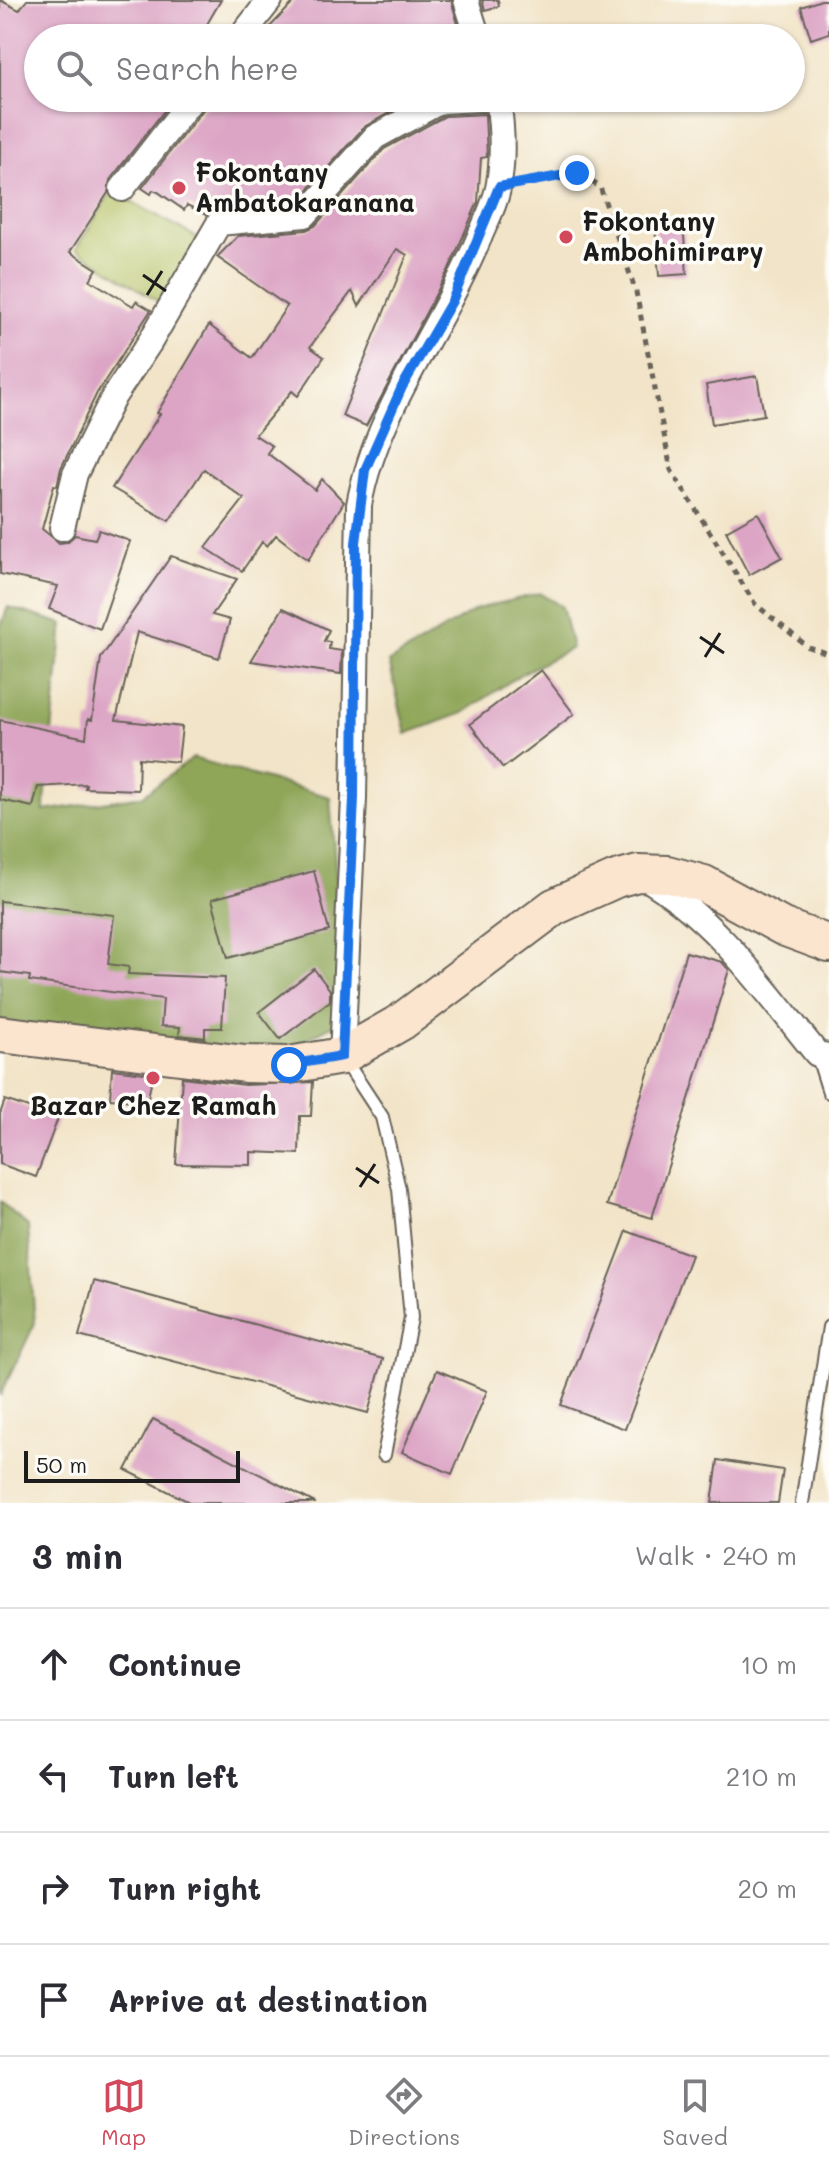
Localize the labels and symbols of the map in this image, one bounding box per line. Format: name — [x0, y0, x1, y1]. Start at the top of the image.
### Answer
place label: Fokontany Ambatokaranana — [195, 155, 415, 219]
route end — [559, 155, 595, 191]
marker: Fokontany Ambatokaranana — [170, 179, 188, 197]
place label: Fokontany Ambohimirary — [582, 204, 764, 268]
marker: Fokontany Ambohimirary — [557, 228, 575, 246]
route start — [271, 1047, 307, 1083]
marker: Bazar Chez Ramah — [144, 1069, 162, 1087]
place label: Bazar Chez Ramah — [30, 1088, 276, 1122]
scale bar — [24, 1447, 240, 1483]

